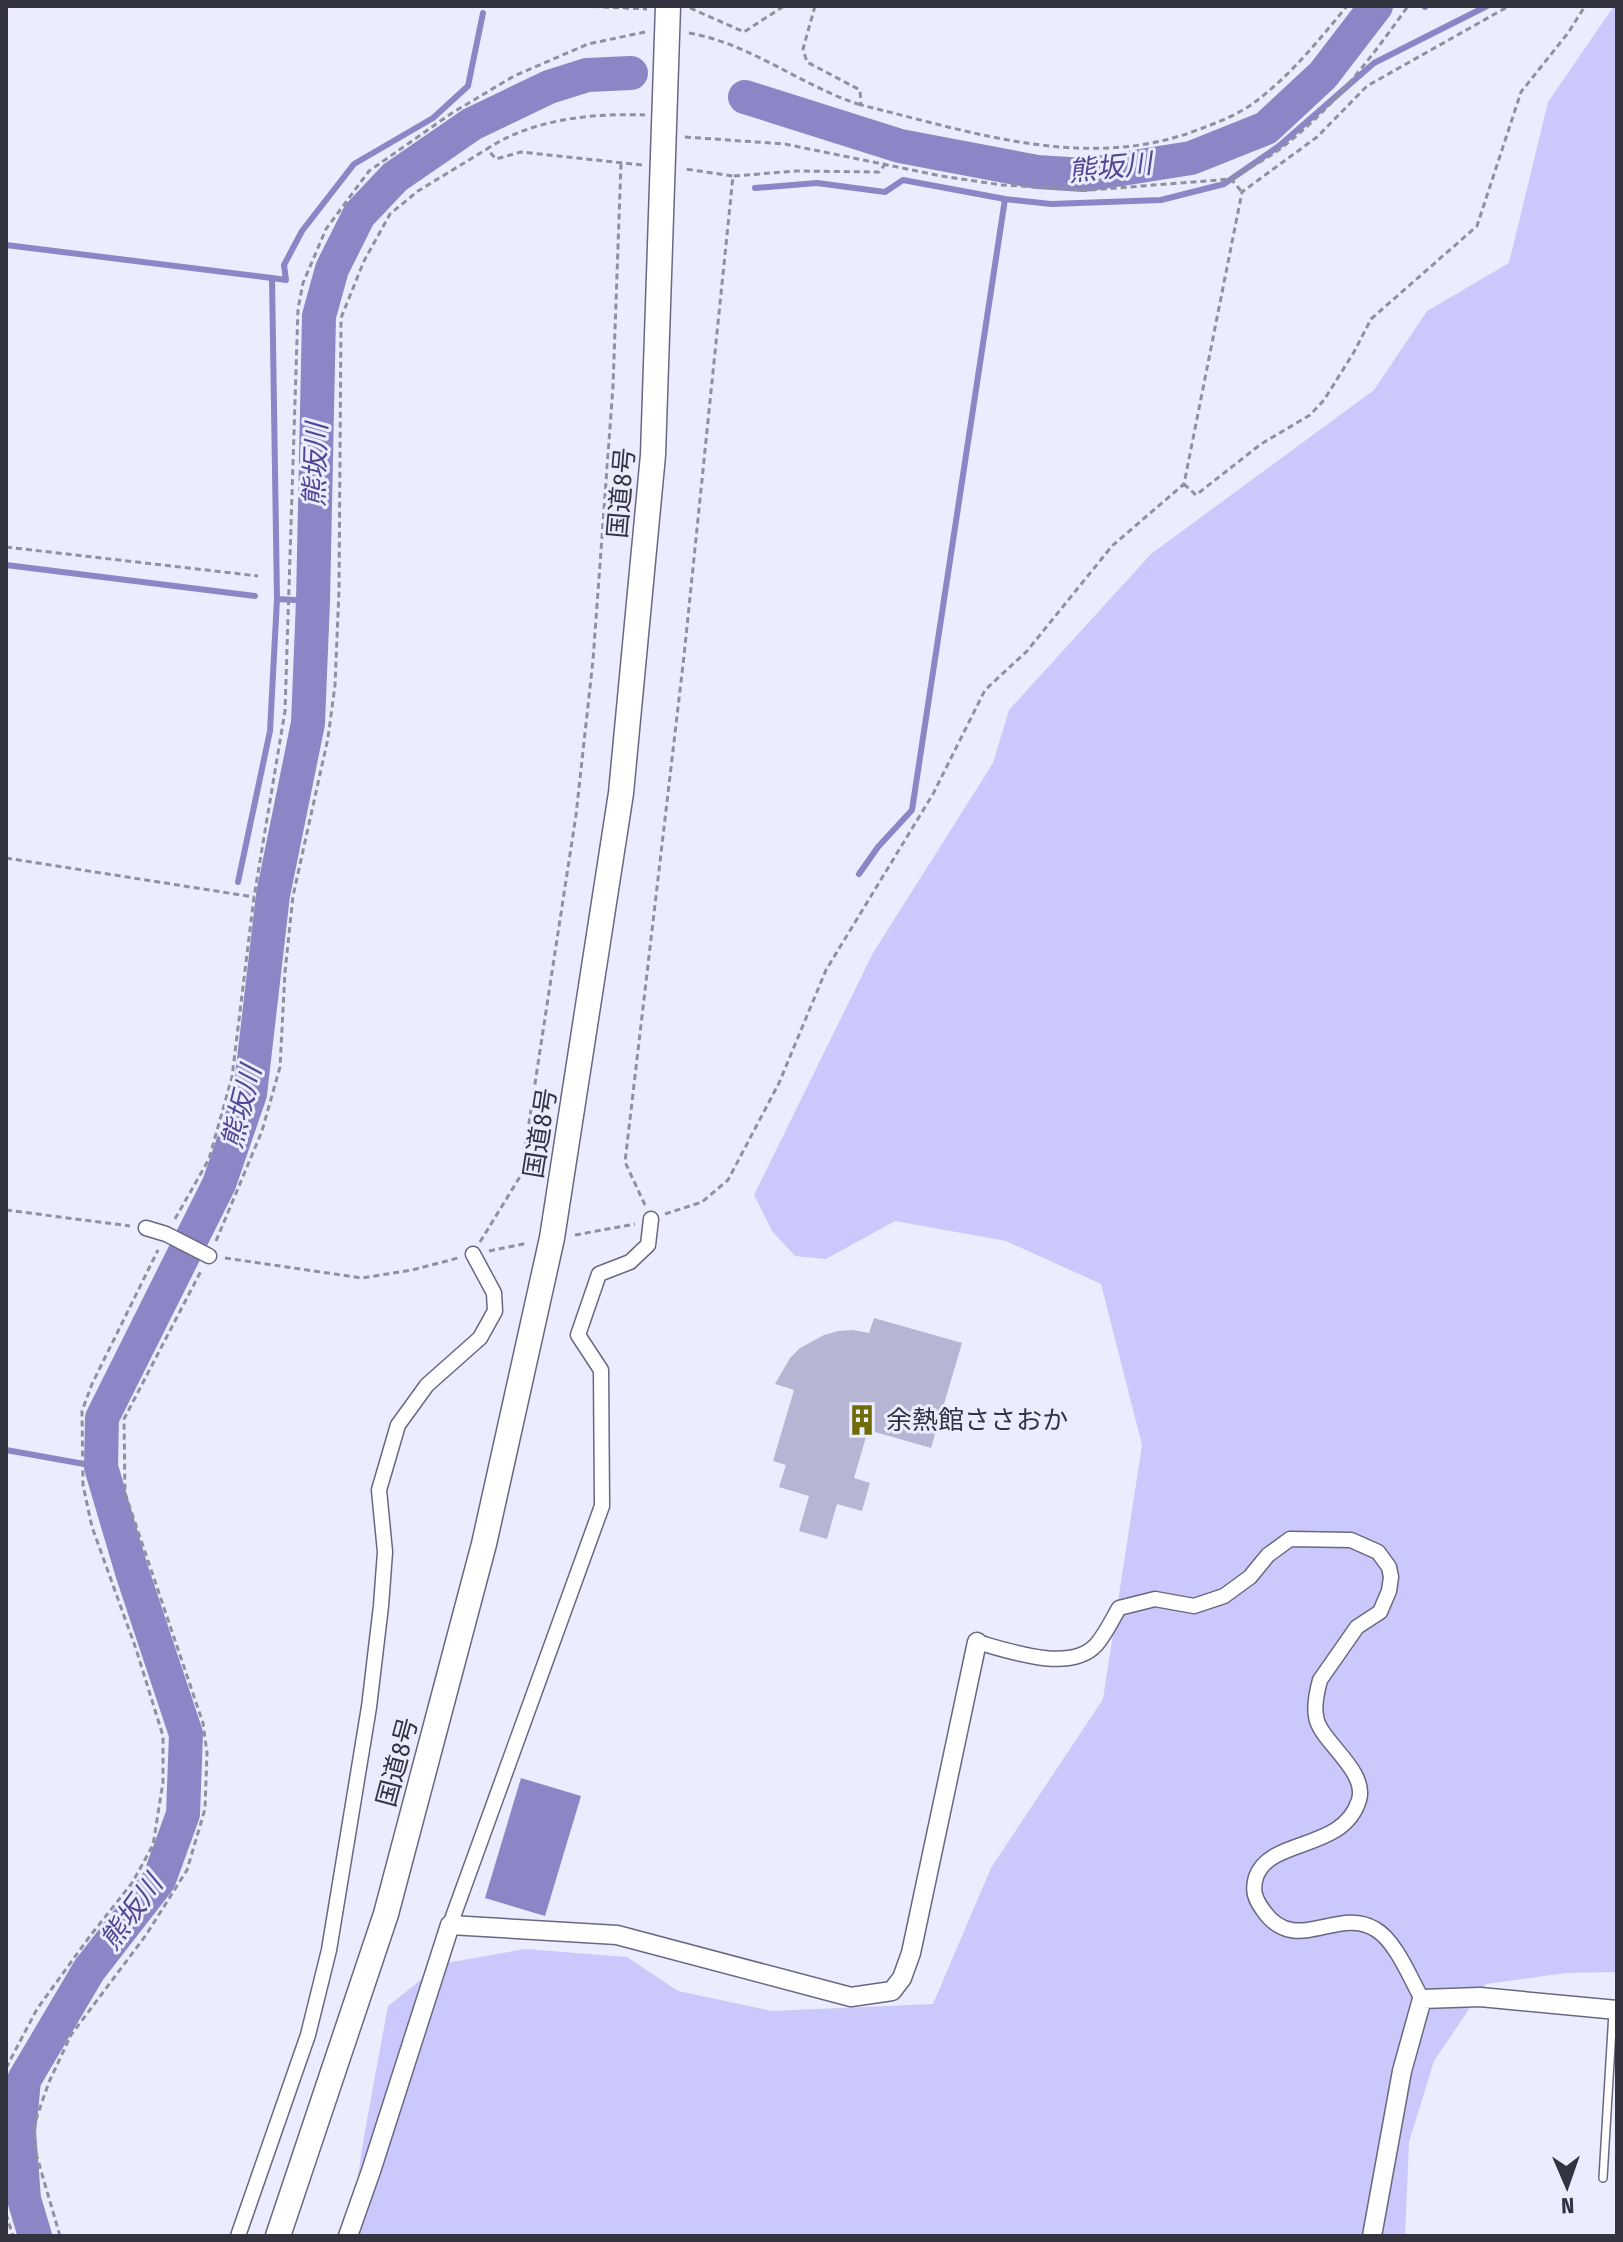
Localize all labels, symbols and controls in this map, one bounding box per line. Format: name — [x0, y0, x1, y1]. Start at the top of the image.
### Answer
water label: 熊坂川 — [1067, 146, 1157, 188]
water label: 熊坂川 — [298, 419, 334, 508]
street label: 国道8号 — [602, 446, 641, 540]
water label: 熊坂川 — [215, 1059, 268, 1152]
street label: 国道8号 — [518, 1086, 563, 1180]
building icon: 余熱館ささおか — [845, 1403, 879, 1437]
place label: 余熱館ささおか — [886, 1405, 1068, 1436]
street label: 国道8号 — [371, 1714, 424, 1810]
water label: 熊坂川 — [93, 1866, 171, 1956]
north arrow — [1527, 2146, 1607, 2226]
text: N — [1561, 2192, 1575, 2219]

